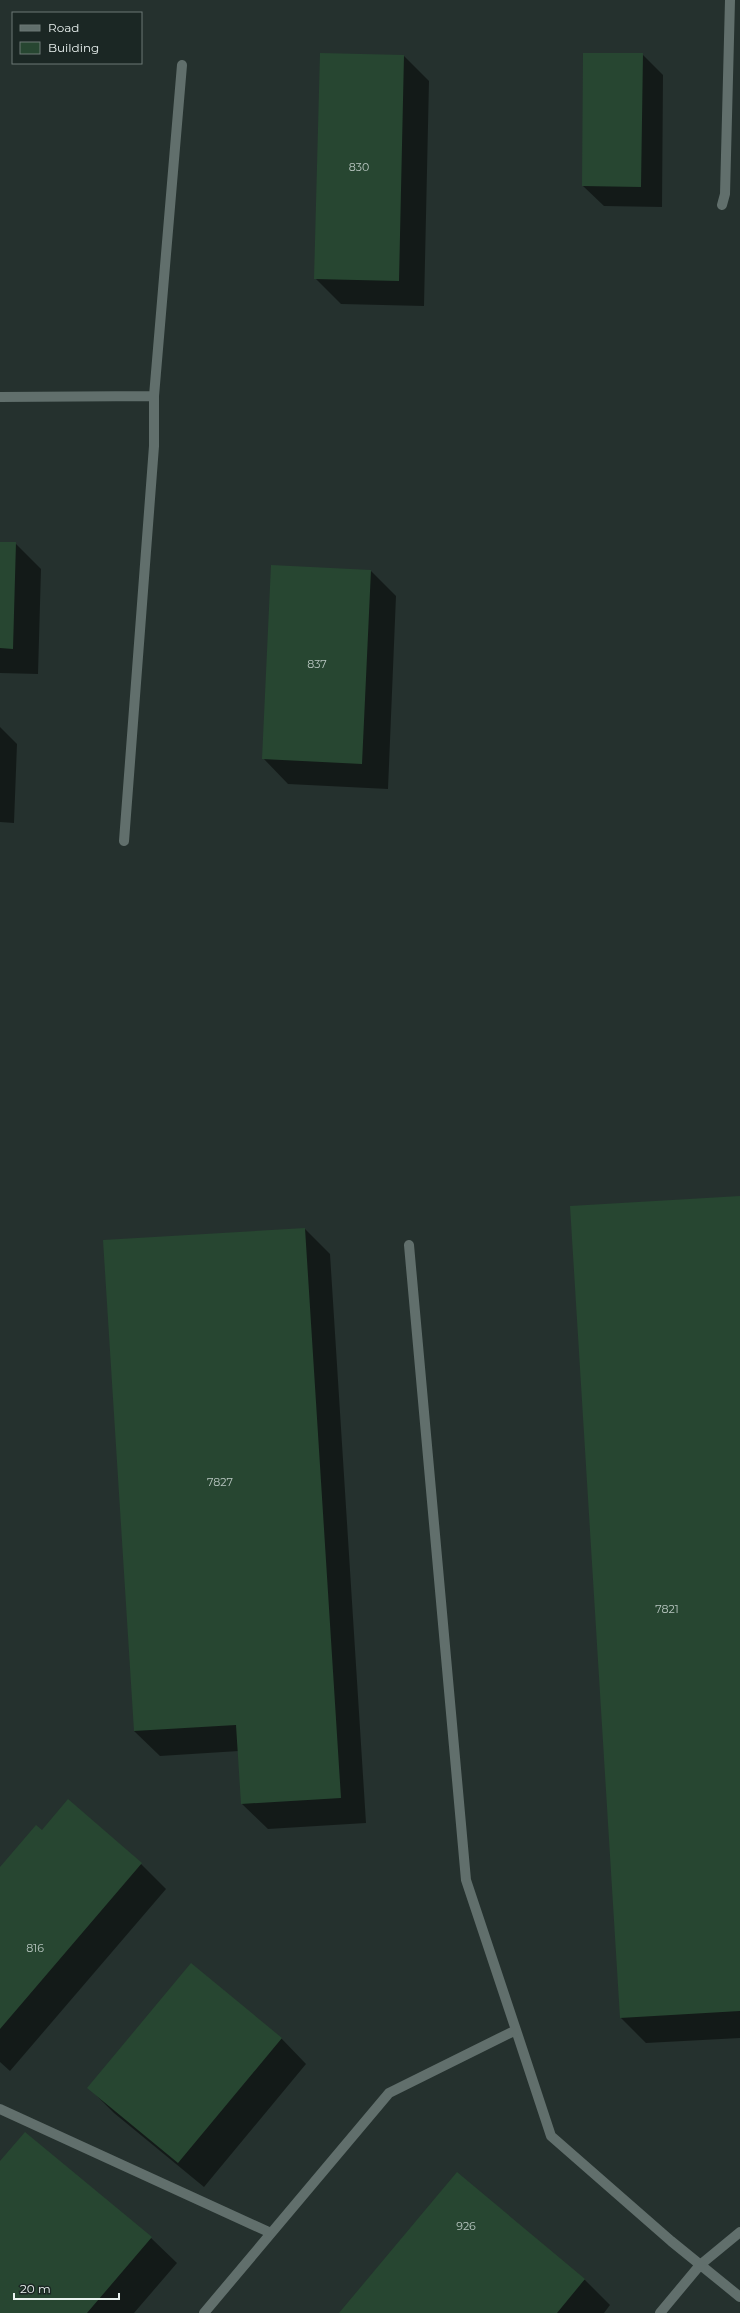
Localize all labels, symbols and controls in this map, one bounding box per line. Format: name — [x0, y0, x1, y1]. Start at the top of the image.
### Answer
legend — [12, 12, 142, 64]
text: Road — [48, 20, 79, 35]
text: Building — [48, 40, 99, 55]
house number: 830 — [349, 160, 369, 174]
house number: 837 — [307, 657, 327, 671]
house number: 7827 — [207, 1475, 233, 1489]
house number: 7821 — [655, 1602, 679, 1616]
house number: 816 — [26, 1941, 44, 1955]
house number: 926 — [456, 2219, 476, 2233]
scale bar — [14, 2275, 119, 2301]
text: 20 m — [20, 2281, 51, 2296]

